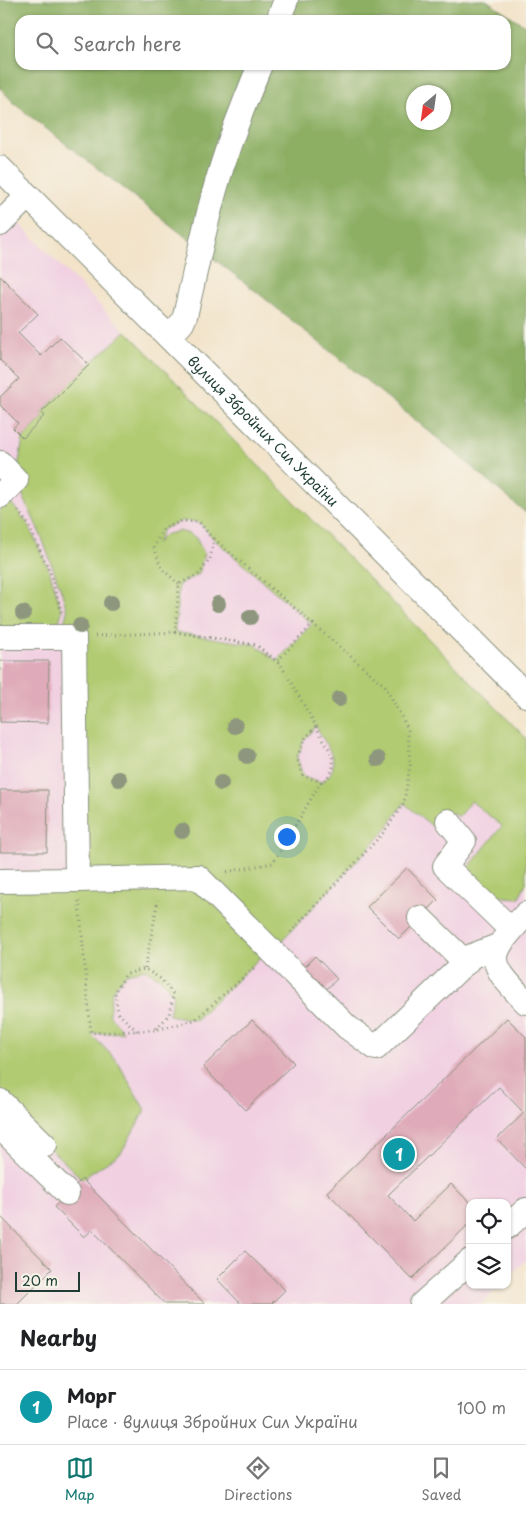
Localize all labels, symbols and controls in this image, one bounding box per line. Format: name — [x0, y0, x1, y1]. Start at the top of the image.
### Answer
search box — [15, 15, 511, 70]
icon: search — [33, 29, 61, 57]
text: Search here — [73, 29, 182, 57]
north arrow — [406, 85, 451, 130]
street label: вулиця Збройних Сил України — [183, 351, 343, 511]
your location — [274, 824, 300, 850]
pin: 1 — [383, 1135, 415, 1173]
map controls — [466, 1199, 511, 1289]
button: locate — [466, 1199, 511, 1244]
button: layers — [466, 1244, 511, 1289]
scale bar — [15, 1269, 80, 1292]
text: 20 m — [22, 1270, 58, 1291]
text: Nearby — [20, 1321, 97, 1353]
text: Морг — [67, 1381, 116, 1409]
text: 1 — [32, 1395, 40, 1419]
text: 100 m — [457, 1395, 506, 1419]
text: Place · вулиця Збройних Сил України — [67, 1409, 358, 1433]
tab: Map — [65, 1454, 95, 1505]
tab: Directions — [224, 1454, 292, 1505]
tab: Saved — [422, 1454, 461, 1505]

